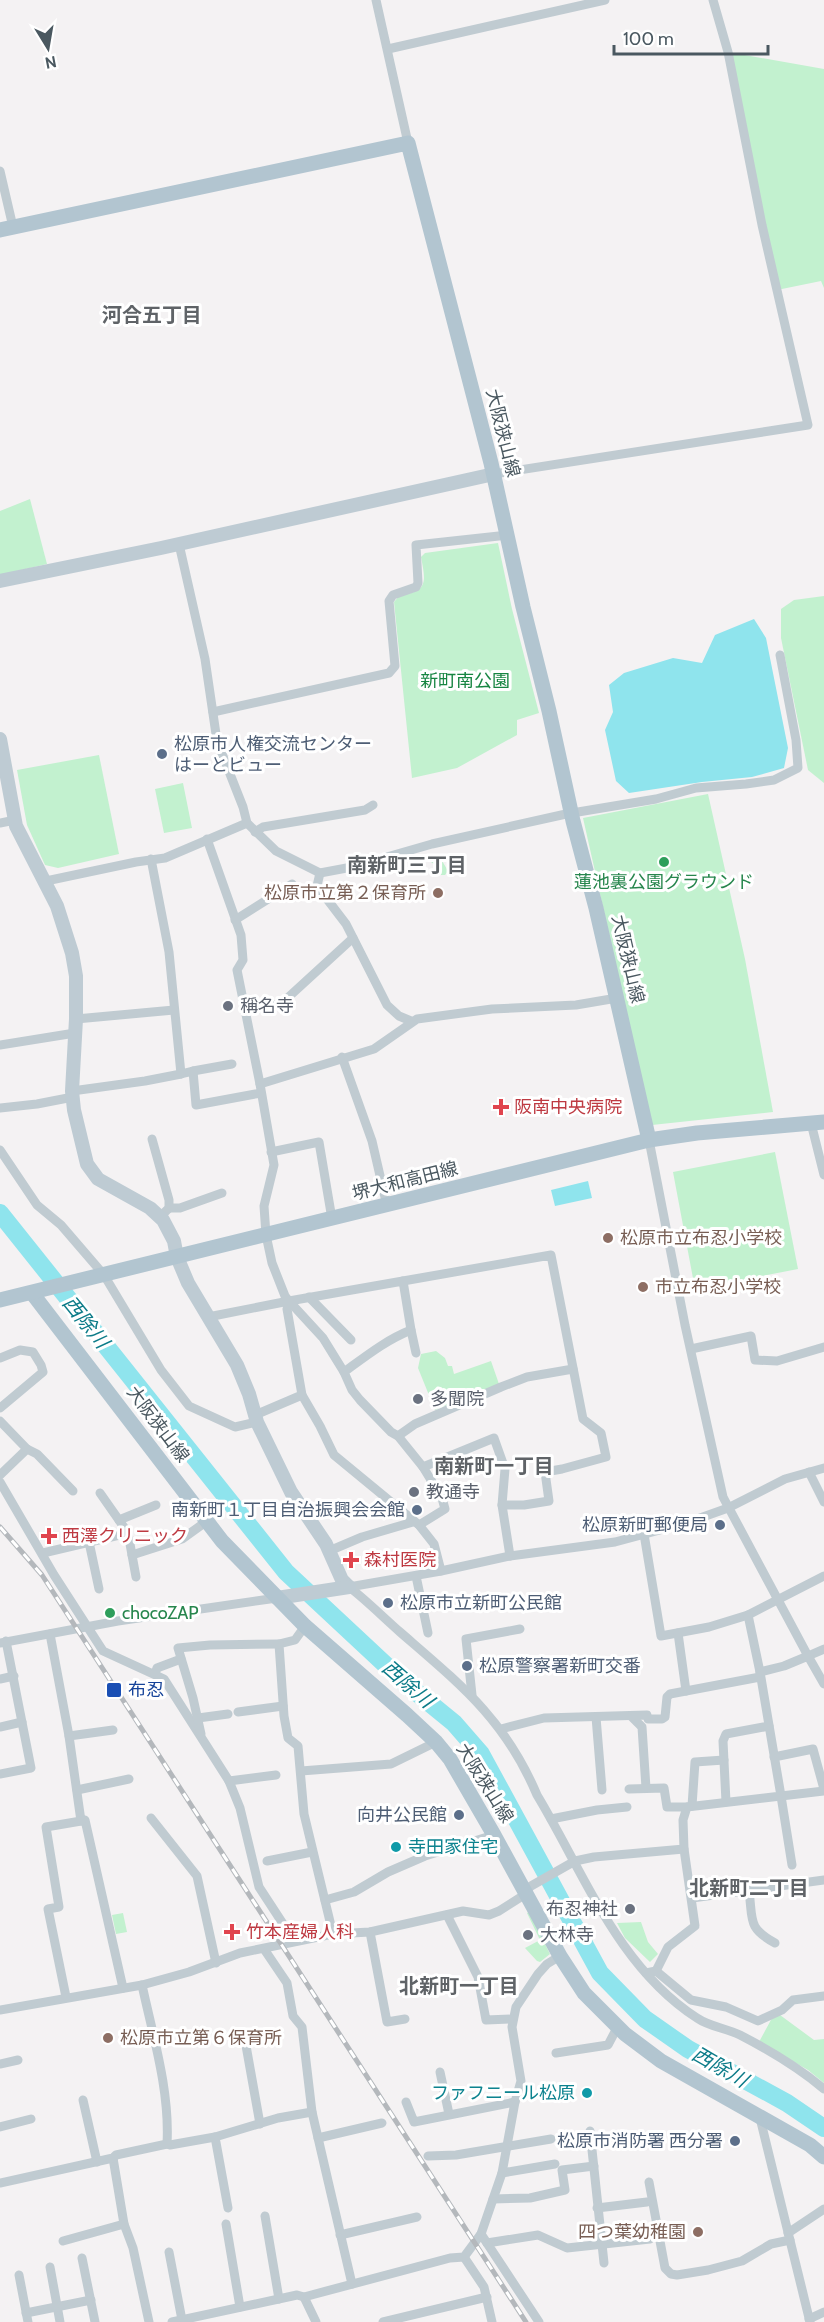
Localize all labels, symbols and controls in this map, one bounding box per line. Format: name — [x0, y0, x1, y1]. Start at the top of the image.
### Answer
north arrow — [18, 18, 78, 78]
scale bar — [614, 18, 768, 56]
text: 100 m — [623, 28, 674, 50]
text: N — [43, 52, 58, 73]
district label: 河合五丁目 — [102, 303, 202, 327]
street label: 大阪狭山線 — [481, 387, 525, 479]
park label: 新町南公園 — [420, 670, 510, 692]
place label: 松原市人権交流センター はーとビュー — [174, 733, 372, 776]
marker: 松原市人権交流センター はーとビュー — [155, 747, 169, 761]
district label: 南新町三丁目 — [347, 853, 467, 877]
marker: 蓮池裏公園グラウンド — [657, 855, 671, 869]
place label: 蓮池裏公園グラウンド — [574, 871, 754, 893]
place label: 松原市立第２保育所 — [264, 882, 426, 904]
marker: 松原市立第２保育所 — [431, 886, 445, 900]
street label: 大阪狭山線 — [607, 913, 649, 1005]
place label: 稱名寺 — [240, 995, 294, 1017]
marker: 稱名寺 — [221, 999, 235, 1013]
place label: 阪南中央病院 — [514, 1096, 622, 1118]
marker: 阪南中央病院 — [492, 1098, 510, 1116]
street label: 堺大和高田線 — [350, 1157, 460, 1205]
place label: 松原市立布忍小学校 — [620, 1227, 782, 1249]
marker: 松原市立布忍小学校 — [601, 1231, 615, 1245]
place label: 市立布忍小学校 — [655, 1276, 781, 1298]
marker: 市立布忍小学校 — [636, 1280, 650, 1294]
water label: 西除川 — [58, 1291, 115, 1354]
street label: 大阪狭山線 — [122, 1381, 194, 1467]
place label: 多聞院 — [430, 1388, 484, 1410]
marker: 多聞院 — [411, 1392, 425, 1406]
district label: 南新町一丁目 — [434, 1454, 554, 1478]
place label: 教通寺 — [426, 1481, 480, 1503]
marker: 教通寺 — [407, 1485, 421, 1499]
place label: 南新町１丁目自治振興会会館 — [171, 1499, 405, 1521]
marker: 南新町１丁目自治振興会会館 — [410, 1503, 424, 1517]
place label: 松原新町郵便局 — [582, 1514, 708, 1536]
marker: 松原新町郵便局 — [713, 1518, 727, 1532]
place label: 西澤クリニック — [62, 1525, 188, 1547]
marker: 西澤クリニック — [40, 1527, 58, 1545]
place label: 森村医院 — [364, 1549, 436, 1571]
marker: 森村医院 — [342, 1551, 360, 1569]
place label: 松原市立新町公民館 — [400, 1592, 562, 1614]
marker: 松原市立新町公民館 — [381, 1596, 395, 1610]
place label: chocoZAP — [122, 1602, 199, 1624]
marker: chocoZAP — [103, 1606, 117, 1620]
water label: 西除川 — [377, 1655, 440, 1714]
place label: 松原警察署新町交番 — [479, 1655, 641, 1677]
marker: 松原警察署新町交番 — [460, 1659, 474, 1673]
place label: 布忍 — [128, 1679, 164, 1701]
marker: 布忍 — [105, 1681, 123, 1699]
street label: 大阪狭山線 — [452, 1739, 518, 1827]
place label: 向井公民館 — [357, 1804, 447, 1826]
marker: 向井公民館 — [452, 1808, 466, 1822]
place label: 寺田家住宅 — [408, 1836, 498, 1858]
marker: 寺田家住宅 — [389, 1840, 403, 1854]
district label: 北新町二丁目 — [689, 1876, 809, 1900]
place label: 布忍神社 — [546, 1898, 618, 1920]
marker: 布忍神社 — [623, 1902, 637, 1916]
place label: 竹本産婦人科 — [246, 1921, 354, 1943]
marker: 竹本産婦人科 — [223, 1923, 241, 1941]
place label: 大林寺 — [540, 1924, 594, 1946]
marker: 大林寺 — [521, 1928, 535, 1942]
district label: 北新町一丁目 — [399, 1974, 519, 1998]
place label: 松原市立第６保育所 — [120, 2027, 282, 2049]
marker: 松原市立第６保育所 — [101, 2031, 115, 2045]
water label: 西除川 — [688, 2042, 754, 2093]
place label: ファフニール松原 — [431, 2082, 575, 2104]
marker: ファフニール松原 — [580, 2086, 594, 2100]
place label: 松原市消防署 西分署 — [557, 2130, 723, 2152]
marker: 松原市消防署 西分署 — [728, 2134, 742, 2148]
place label: 四つ葉幼稚園 — [578, 2221, 686, 2243]
marker: 四つ葉幼稚園 — [691, 2225, 705, 2239]

